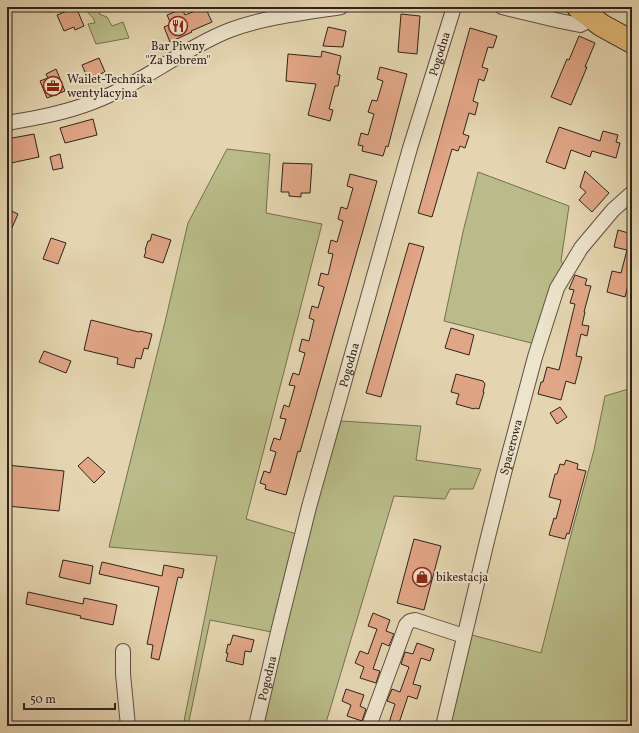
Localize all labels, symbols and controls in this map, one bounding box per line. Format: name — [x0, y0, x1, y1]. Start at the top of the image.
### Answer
restaurant icon: Bar Piwny "Za Bobrem" — [167, 15, 189, 37]
street label: Pogodna — [426, 30, 455, 78]
place label: Bar Piwny "Za Bobrem" — [145, 39, 211, 69]
place label: Wailet-Technika wentylacyjna — [67, 72, 153, 102]
office icon: Wailet-Technika wentylacyjna — [42, 75, 64, 97]
street label: Pogodna — [336, 341, 364, 389]
street label: Spacerowa — [497, 418, 527, 477]
shop icon: bikestacja — [411, 566, 433, 588]
place label: bikestacja — [436, 570, 488, 586]
street label: Pogodna — [255, 654, 281, 703]
scale bar — [24, 685, 115, 711]
text: 50 m — [30, 692, 56, 708]

